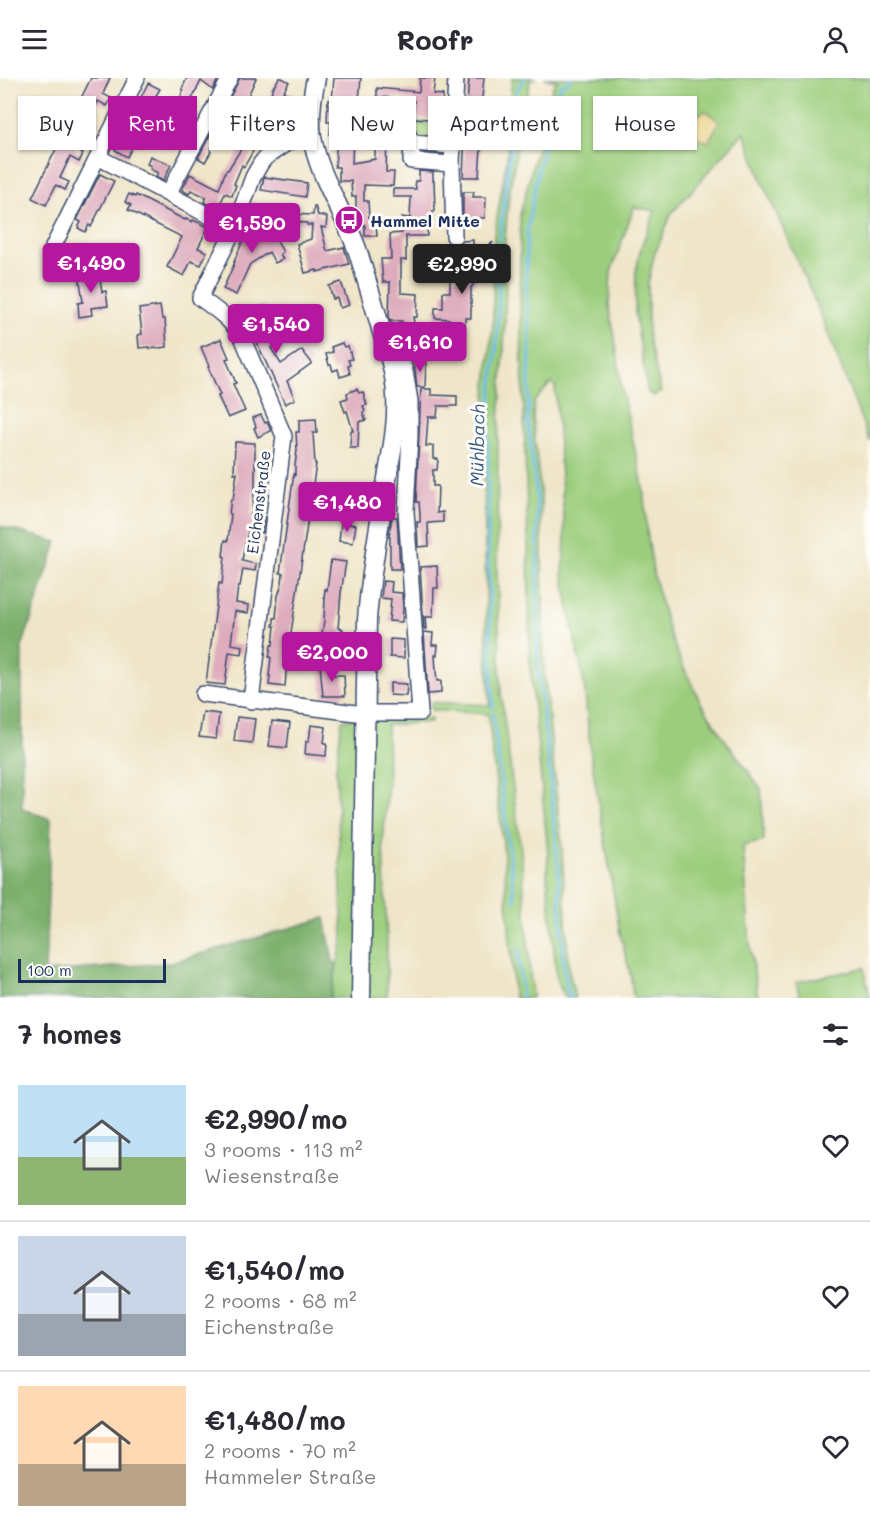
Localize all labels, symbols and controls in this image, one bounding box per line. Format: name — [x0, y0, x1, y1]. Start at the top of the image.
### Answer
text: Roofr — [396, 22, 474, 57]
icon: menu — [18, 23, 51, 56]
icon: person — [819, 23, 852, 56]
chip: Buy — [18, 96, 96, 150]
chip: Rent — [108, 96, 197, 150]
chip: Filters — [209, 96, 317, 150]
chip: New — [329, 96, 416, 150]
chip: Apartment — [428, 96, 581, 150]
chip: House — [593, 96, 697, 150]
pin: €1,590 — [203, 203, 301, 254]
bus stop icon: Hammel Mitte — [333, 204, 365, 236]
text: €1,590 — [218, 209, 286, 235]
place label: Hammel Mitte — [370, 210, 480, 231]
pin: €1,490 — [42, 243, 140, 294]
pin: €2,990 — [413, 244, 511, 295]
text: €1,490 — [57, 249, 125, 275]
text: €2,990 — [427, 250, 497, 276]
pin: €1,540 — [227, 304, 325, 355]
text: €1,540 — [242, 310, 310, 336]
pin: €1,610 — [371, 322, 469, 373]
text: €1,610 — [387, 328, 453, 354]
water label: Mühlbach — [464, 404, 490, 486]
street label: Eichenstraße — [241, 449, 275, 555]
pin: €1,480 — [298, 482, 396, 533]
text: €1,480 — [312, 488, 382, 514]
pin: €2,000 — [283, 632, 381, 683]
text: €2,000 — [296, 638, 368, 664]
scale bar — [18, 956, 166, 984]
text: 100 m — [27, 959, 72, 980]
text: 7 homes — [18, 1017, 122, 1051]
icon: filters — [819, 1018, 852, 1051]
text: €2,990/mo — [204, 1102, 347, 1136]
icon: home — [66, 1109, 138, 1181]
icon: heart — [819, 1129, 852, 1162]
text: 3 rooms · 113 m² — [204, 1136, 363, 1162]
text: Wiesenstraße — [204, 1162, 339, 1188]
text: €1,540/mo — [204, 1253, 345, 1287]
icon: home — [66, 1260, 138, 1332]
icon: heart — [819, 1280, 852, 1313]
text: 2 rooms · 68 m² — [204, 1287, 357, 1313]
text: Eichenstraße — [204, 1313, 334, 1339]
text: €1,480/mo — [204, 1403, 346, 1437]
icon: home — [66, 1410, 138, 1482]
icon: heart — [819, 1430, 852, 1463]
text: 2 rooms · 70 m² — [204, 1437, 356, 1463]
text: Hammeler Straße — [204, 1463, 376, 1489]

